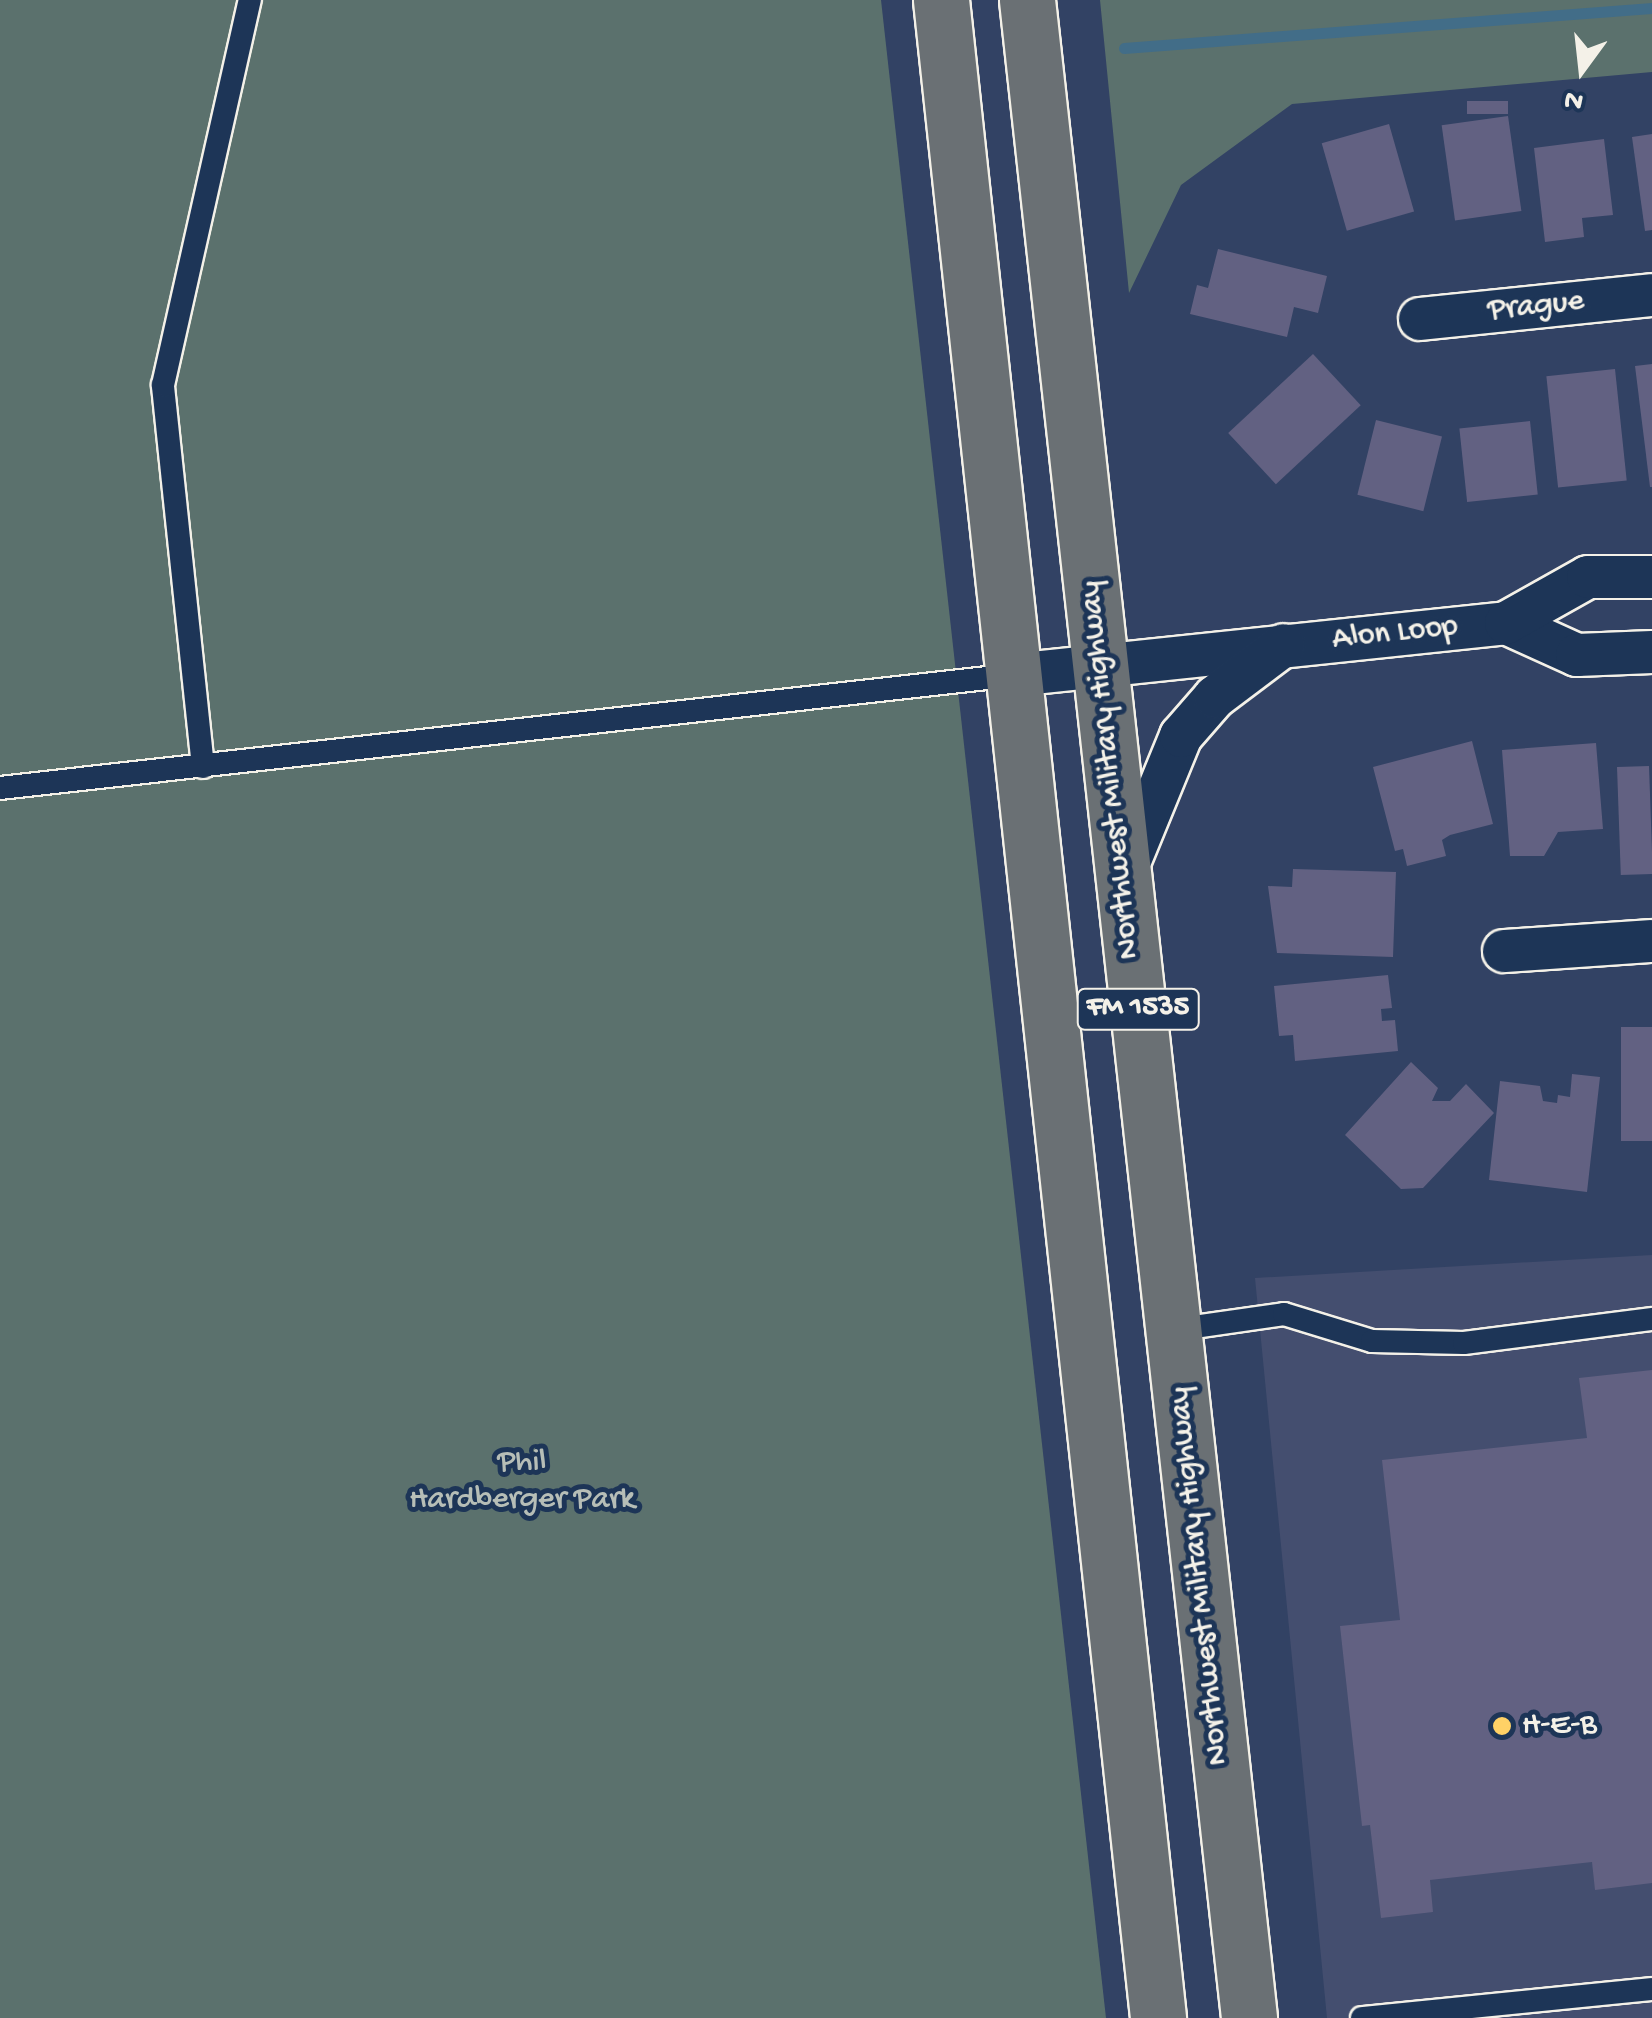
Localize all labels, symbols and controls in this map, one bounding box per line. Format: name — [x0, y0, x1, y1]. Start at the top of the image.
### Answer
north arrow — [1532, 20, 1632, 120]
text: N — [1561, 81, 1587, 118]
street label: Prague — [1486, 283, 1586, 331]
street label: Northwest Military Highway — [1072, 579, 1150, 961]
street label: Alon Loop — [1330, 608, 1460, 660]
road number: FM 1535 — [1076, 984, 1200, 1034]
street label: Northwest Military Highway — [1161, 1385, 1239, 1767]
park label: Phil Hardberger Park — [409, 1445, 635, 1520]
place label: H-E-B — [1522, 1707, 1597, 1745]
marker: H-E-B — [1491, 1715, 1513, 1737]

